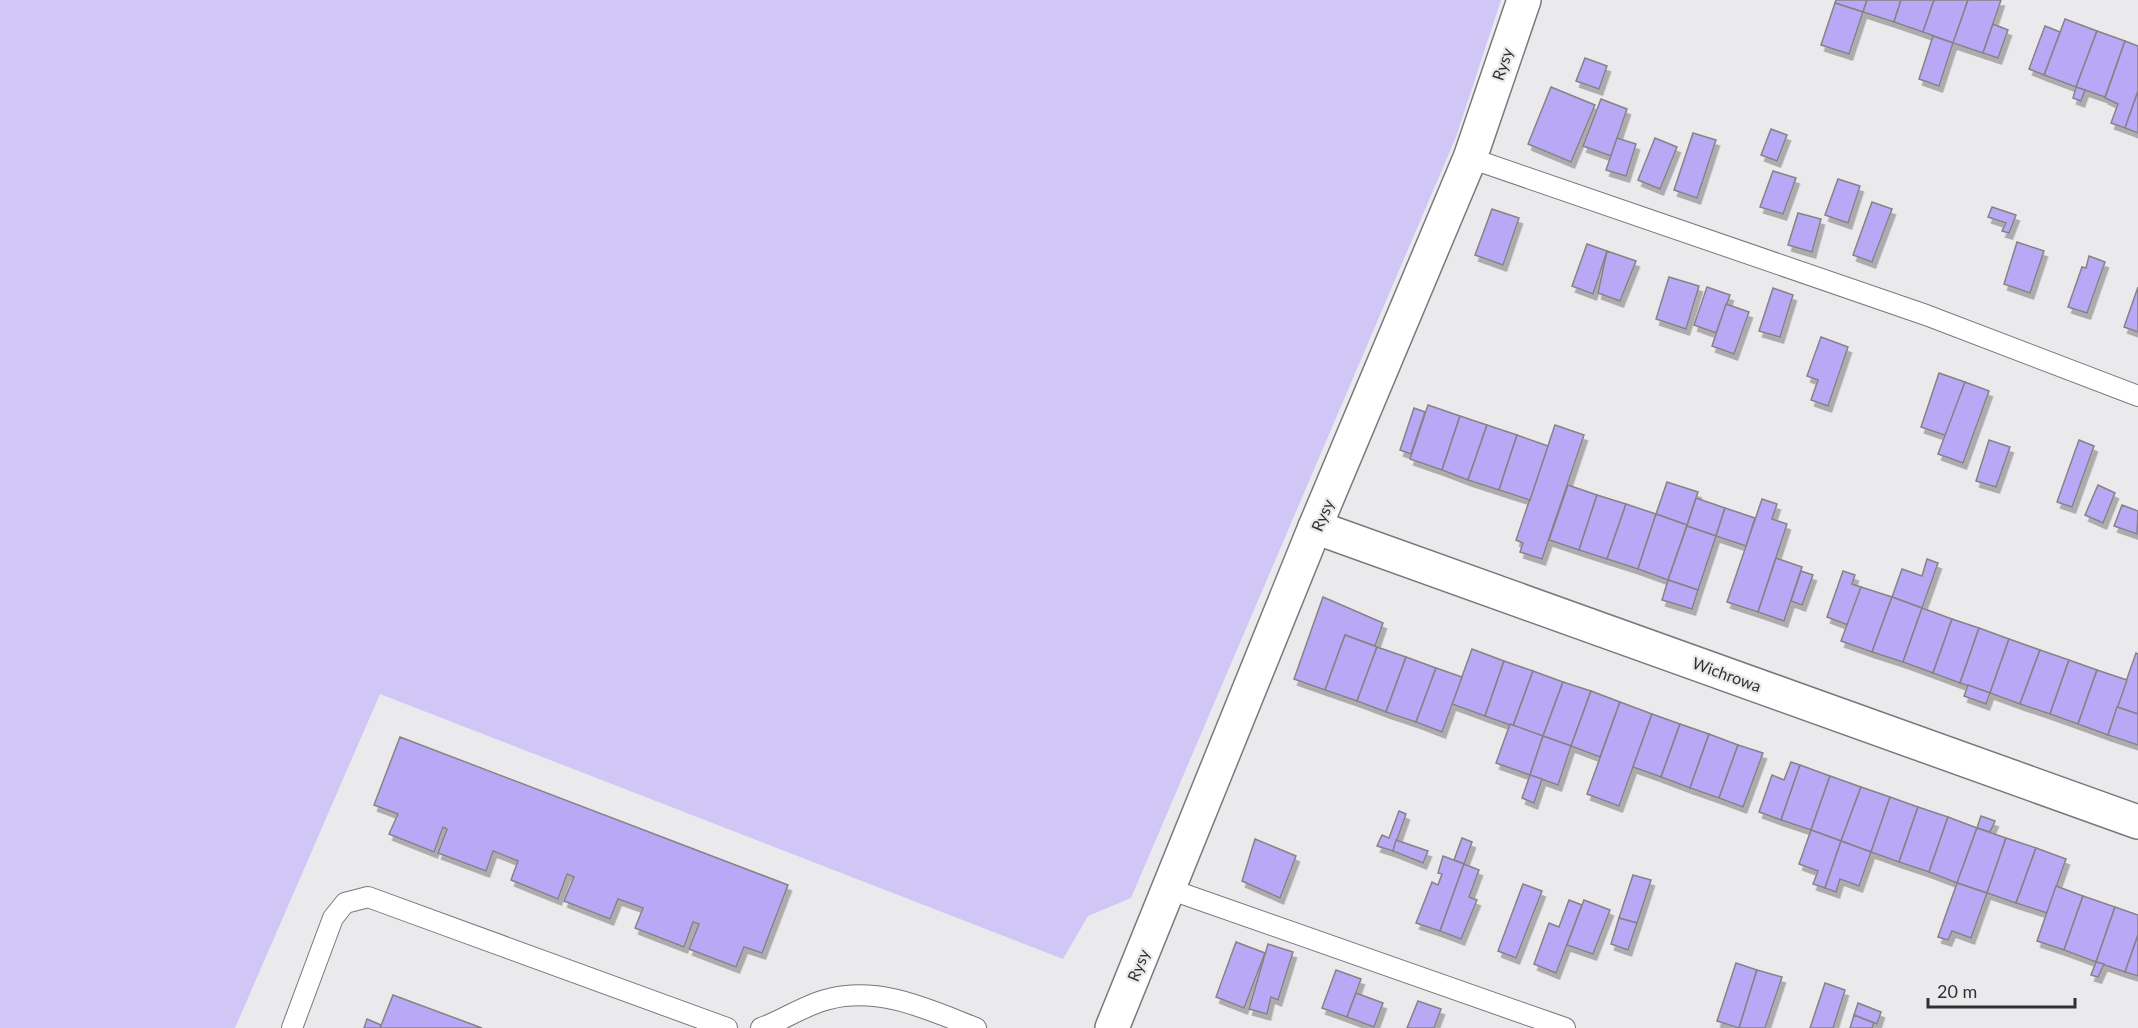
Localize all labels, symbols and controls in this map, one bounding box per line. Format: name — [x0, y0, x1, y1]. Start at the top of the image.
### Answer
street label: Rysy — [1488, 45, 1517, 83]
street label: Rysy — [1307, 495, 1337, 534]
street label: Wichrowa — [1690, 653, 1764, 695]
street label: Rysy — [1123, 945, 1153, 984]
scale bar — [1928, 971, 2075, 1009]
text: 20 m — [1937, 980, 1977, 1002]

